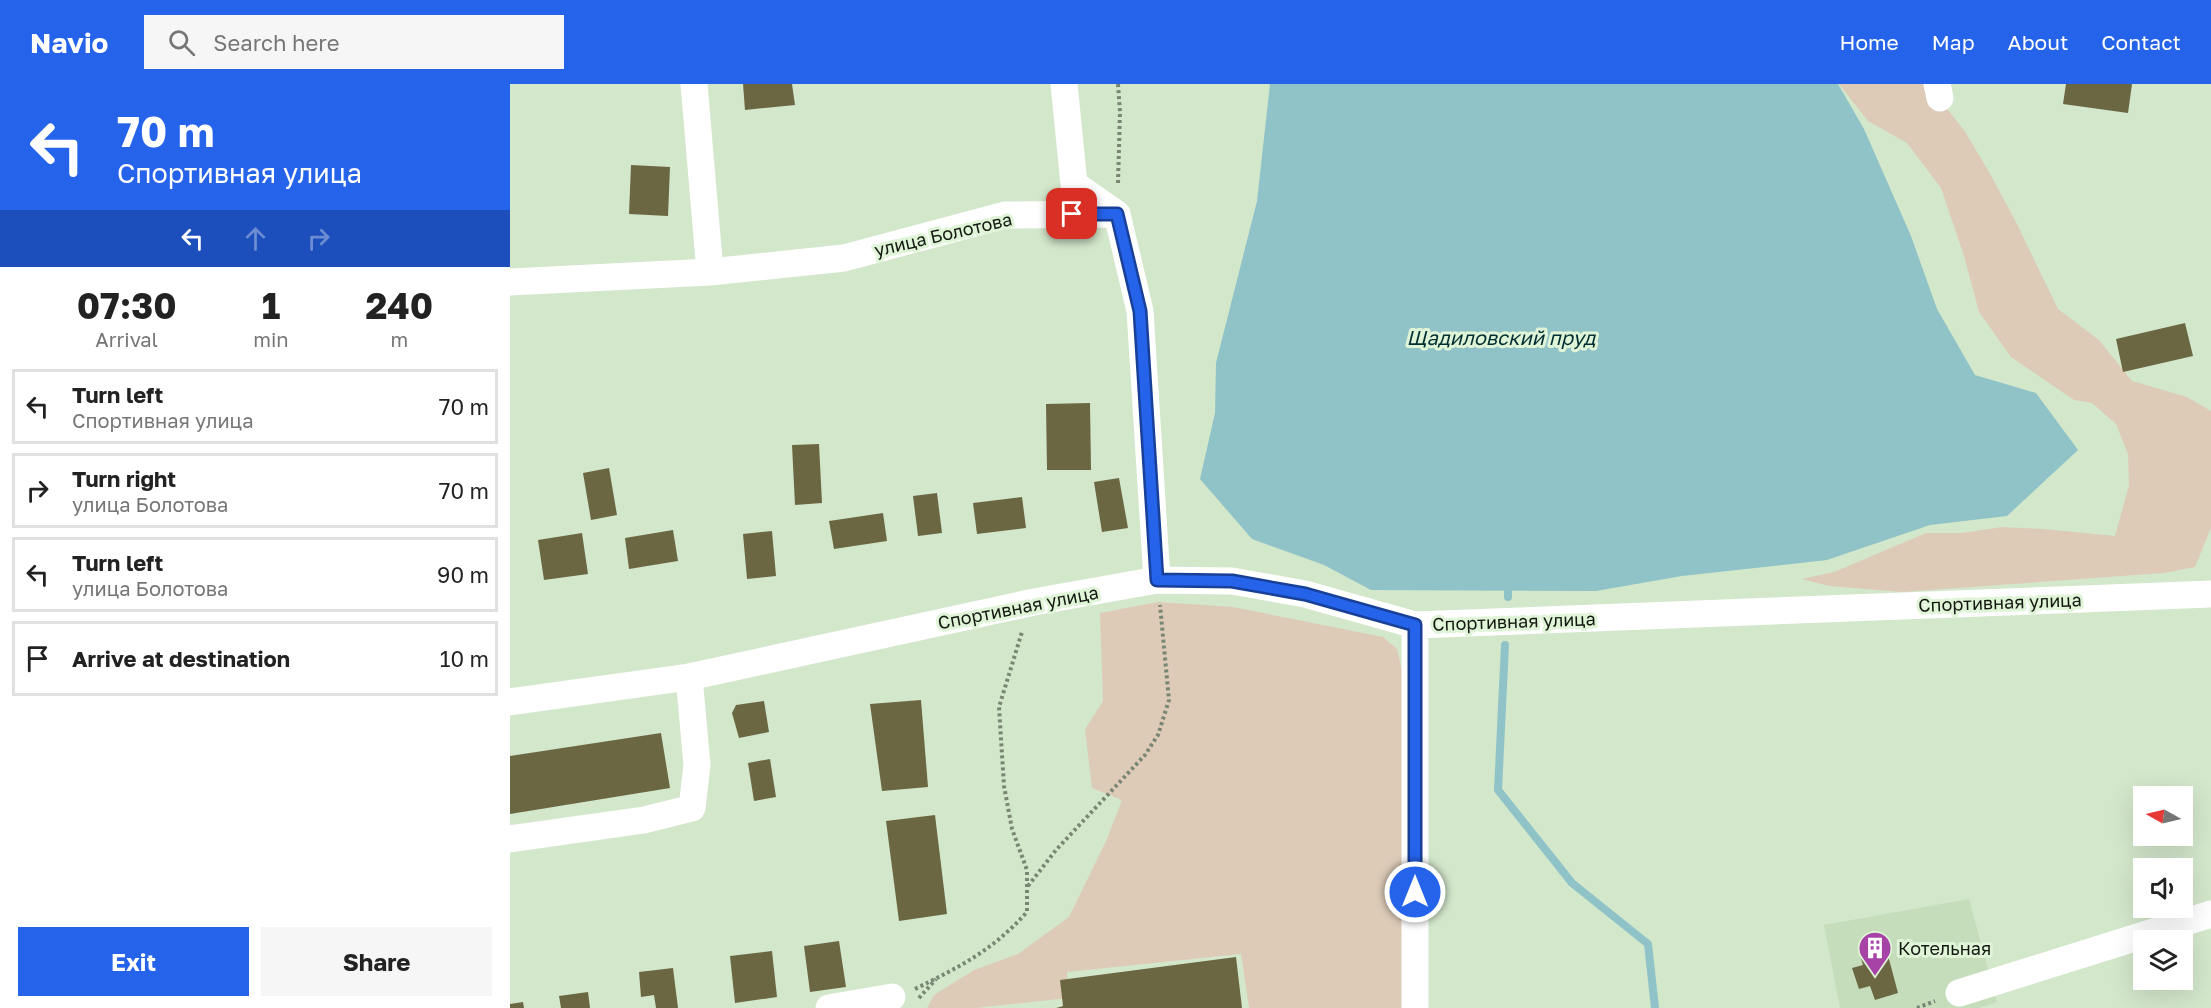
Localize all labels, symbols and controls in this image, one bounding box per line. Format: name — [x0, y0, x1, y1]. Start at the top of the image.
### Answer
search box — [144, 15, 564, 69]
text: Navio — [30, 26, 108, 59]
icon: search — [165, 26, 198, 59]
text: Search here — [213, 29, 339, 56]
text: Home — [1839, 29, 1899, 55]
text: Map — [1932, 29, 1975, 55]
text: About — [2008, 29, 2068, 55]
text: Contact — [2101, 29, 2181, 55]
text: 70 m — [117, 106, 214, 156]
icon: left — [18, 108, 96, 186]
text: Спортивная улица — [117, 157, 362, 189]
pin — [1046, 188, 1097, 239]
icon: arrive — [1055, 197, 1088, 230]
street label: улица Болотова — [872, 207, 1014, 261]
icon: left — [176, 222, 209, 255]
icon: ahead — [239, 222, 272, 255]
icon: right — [302, 222, 335, 255]
text: 07:30 — [77, 284, 177, 327]
text: 1 — [262, 284, 280, 327]
text: 240 — [365, 284, 433, 327]
water label: Щадиловский пруд — [1407, 325, 1596, 350]
text: Arrival — [95, 327, 158, 351]
text: min — [253, 327, 289, 351]
text: m — [390, 327, 408, 351]
text: Turn left — [72, 381, 163, 408]
icon: left — [21, 390, 54, 423]
text: 70 m — [439, 393, 489, 420]
text: Спортивная улица — [72, 408, 254, 432]
text: Turn right — [72, 465, 176, 492]
icon: right — [21, 474, 54, 507]
text: 70 m — [439, 477, 489, 504]
text: улица Болотова — [72, 492, 228, 516]
text: Turn left — [72, 549, 163, 576]
icon: left — [21, 558, 54, 591]
text: 90 m — [437, 561, 489, 588]
text: улица Болотова — [72, 576, 228, 600]
street label: Спортивная улица — [936, 581, 1100, 633]
street label: Спортивная улица — [1918, 588, 2082, 616]
street label: Спортивная улица — [1432, 607, 1596, 635]
icon: arrive — [21, 642, 54, 675]
text: Arrive at destination — [72, 645, 290, 672]
text: 10 m — [440, 645, 489, 672]
north arrow — [2133, 786, 2193, 846]
map controls — [2133, 786, 2193, 990]
button: sound — [2133, 858, 2193, 918]
position arrow — [1383, 860, 1447, 924]
button: Exit — [18, 927, 249, 996]
button: Share — [261, 927, 492, 996]
building icon: Котельная — [1857, 930, 1893, 977]
button: layers — [2133, 930, 2193, 990]
place label: Котельная — [1898, 937, 1991, 959]

